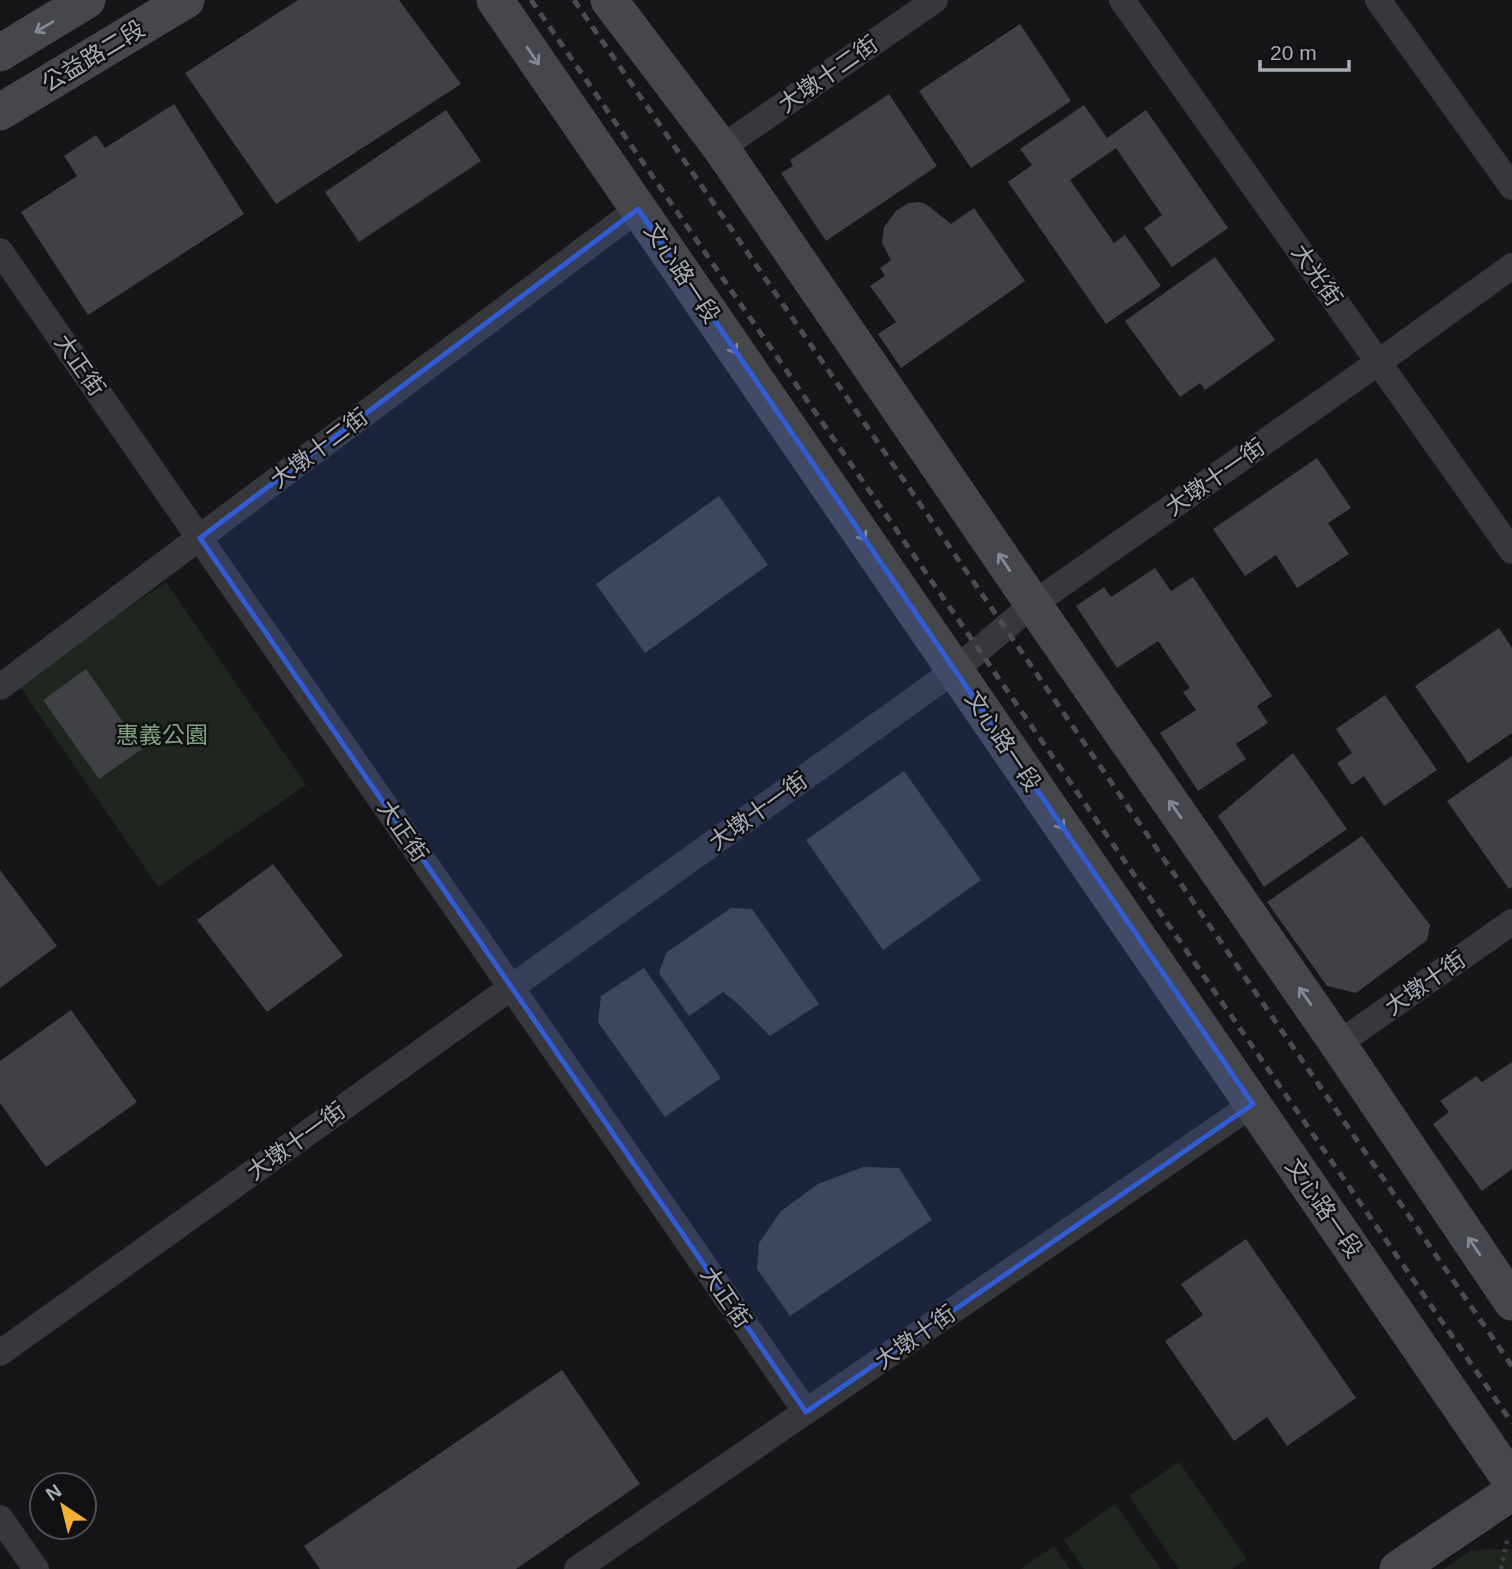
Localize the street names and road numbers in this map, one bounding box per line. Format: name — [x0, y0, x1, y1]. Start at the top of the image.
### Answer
street label: 公益路二段 — [37, 15, 149, 97]
street label: 大墩十二街 — [773, 30, 883, 118]
street label: 文心路一段 — [639, 218, 725, 328]
street label: 大光街 — [1287, 239, 1347, 311]
street label: 大正街 — [50, 329, 110, 401]
street label: 大墩十二街 — [265, 403, 373, 493]
street label: 大墩十一街 — [1160, 433, 1270, 521]
street label: 文心路一段 — [960, 686, 1046, 796]
street label: 大墩十一街 — [704, 767, 812, 855]
street label: 大正街 — [373, 795, 433, 867]
street label: 大墩十街 — [1380, 946, 1470, 1020]
street label: 大墩十一街 — [242, 1097, 350, 1185]
street label: 文心路一段 — [1280, 1153, 1368, 1263]
street label: 大正街 — [696, 1261, 756, 1333]
street label: 大墩十街 — [870, 1300, 960, 1374]

